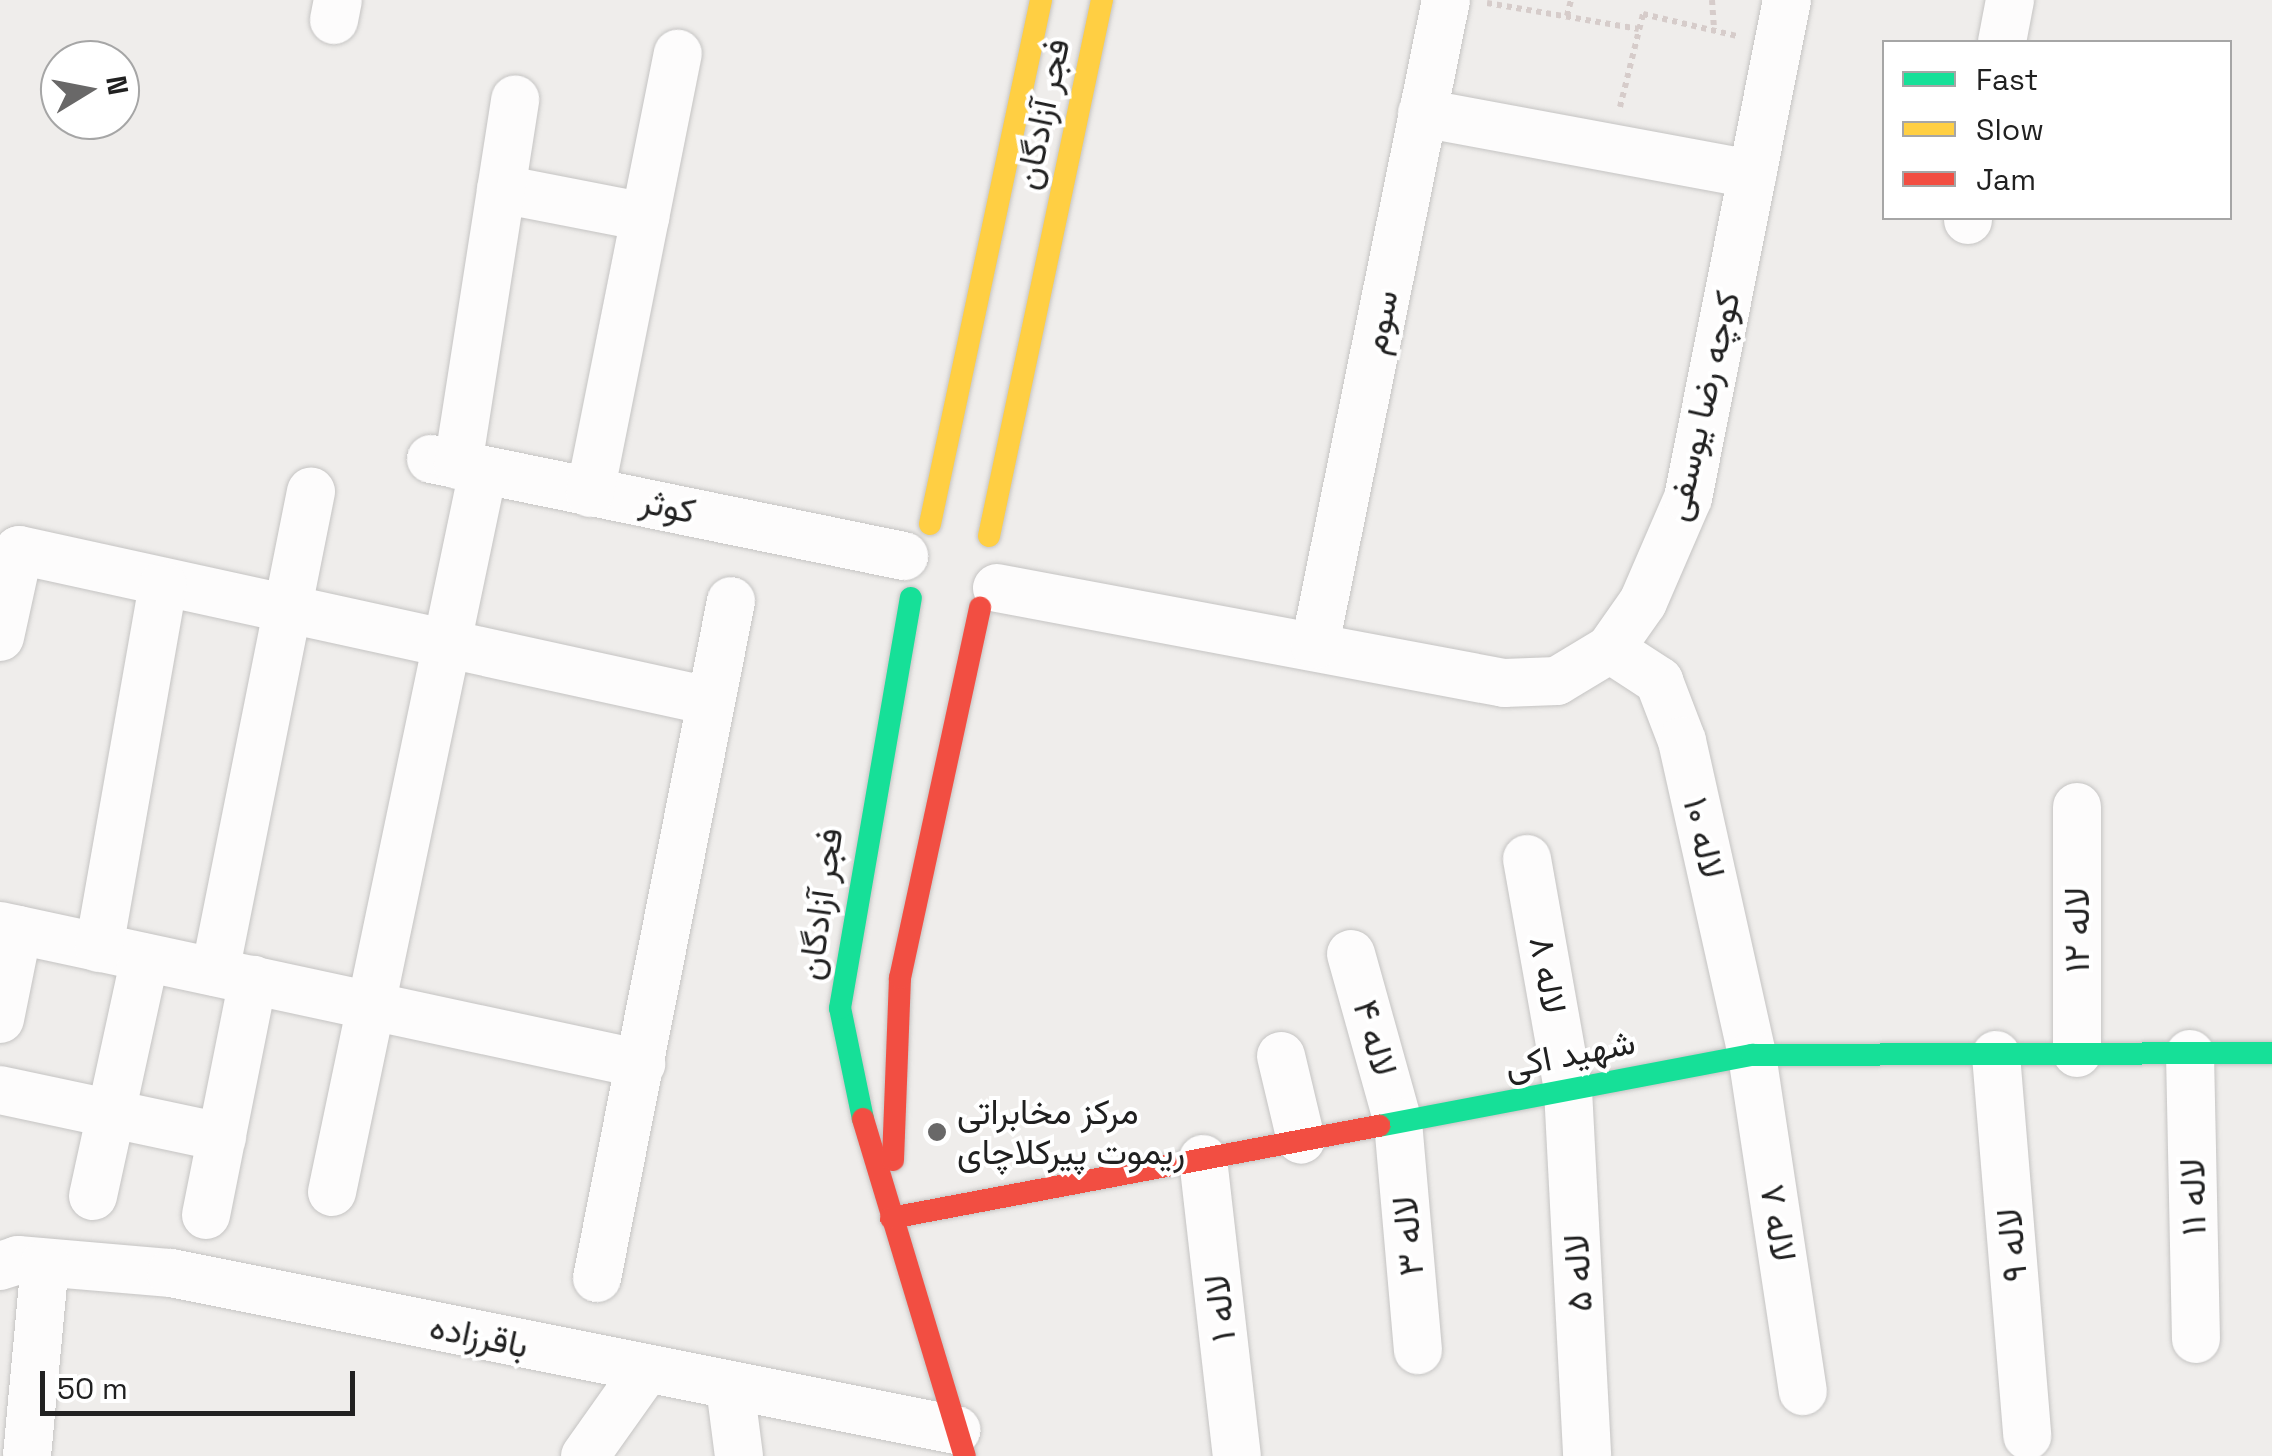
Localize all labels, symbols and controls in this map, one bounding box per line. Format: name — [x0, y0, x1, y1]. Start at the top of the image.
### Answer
street label: فجر آزادگان — [1006, 35, 1078, 193]
north arrow — [40, 40, 140, 140]
legend — [1882, 40, 2232, 220]
text: Fast — [1976, 60, 2038, 99]
text: N — [98, 73, 137, 97]
text: Slow — [1976, 110, 2044, 149]
text: Jam — [1976, 160, 2036, 199]
street label: سوم — [1353, 287, 1407, 357]
street label: کوچه رضا یوسفی — [1655, 287, 1749, 525]
street label: کوثر — [637, 480, 699, 532]
street label: لاله ۱۰ — [1674, 793, 1734, 883]
street label: فجر آزادگان — [789, 825, 851, 983]
street label: لاله ۱۲ — [2056, 887, 2098, 973]
street label: لاله ۸ — [1521, 933, 1575, 1017]
street label: لاله ۴ — [1344, 995, 1406, 1081]
street label: شهید اکی — [1501, 1021, 1639, 1087]
place label: مرکز مخابراتی ریموت پیرکلاچای — [957, 1091, 1185, 1173]
marker: مرکز مخابراتی ریموت پیرکلاچای — [926, 1121, 948, 1143]
street label: لاله ۱۱ — [2171, 1158, 2215, 1236]
street label: لاله ۷ — [1751, 1181, 1805, 1265]
street label: لاله ۳ — [1384, 1194, 1432, 1278]
street label: لاله ۹ — [1988, 1206, 2036, 1284]
street label: لاله ۵ — [1555, 1233, 1601, 1313]
street label: لاله ۱ — [1196, 1272, 1244, 1344]
street label: باقرزاده — [426, 1305, 532, 1367]
scale bar — [45, 1351, 360, 1413]
text: 50 m — [57, 1369, 128, 1408]

